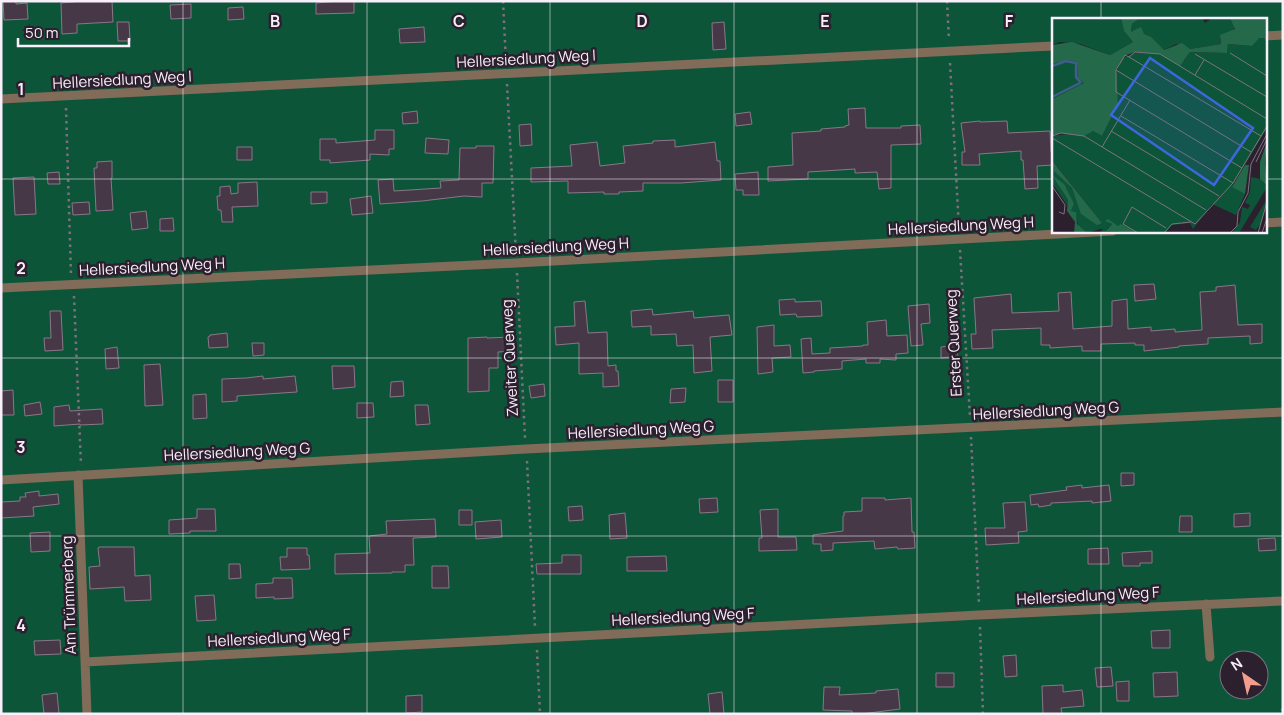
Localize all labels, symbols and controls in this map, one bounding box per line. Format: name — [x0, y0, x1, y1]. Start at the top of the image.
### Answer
text: B — [270, 10, 280, 32]
text: C — [453, 10, 465, 32]
text: D — [636, 10, 648, 32]
text: E — [820, 10, 830, 32]
text: F — [1005, 10, 1014, 32]
scale bar — [18, 15, 129, 47]
inset map — [1052, 18, 1266, 232]
text: 50 m — [25, 22, 59, 43]
street label: Hellersiedlung Weg I — [456, 44, 596, 73]
street label: Hellersiedlung Weg I — [52, 65, 192, 94]
text: 1 — [17, 78, 25, 100]
street label: Hellersiedlung Weg H — [887, 211, 1035, 240]
street label: Hellersiedlung Weg H — [482, 232, 630, 261]
street label: Hellersiedlung Weg H — [78, 252, 226, 281]
text: 2 — [16, 257, 26, 279]
street label: Erster Querweg — [940, 289, 967, 397]
street label: Zweiter Querweg — [496, 299, 523, 417]
street label: Hellersiedlung Weg G — [972, 396, 1120, 425]
street label: Hellersiedlung Weg G — [567, 415, 715, 444]
text: 3 — [16, 436, 26, 458]
street label: Hellersiedlung Weg G — [163, 437, 311, 466]
street label: Am Trümmerberg — [56, 535, 81, 655]
street label: Hellersiedlung Weg F — [1016, 581, 1161, 610]
street label: Hellersiedlung Weg F — [611, 602, 756, 631]
text: 4 — [16, 614, 26, 636]
street label: Hellersiedlung Weg F — [207, 623, 352, 652]
north arrow — [1219, 650, 1269, 700]
text: N — [1227, 653, 1246, 674]

